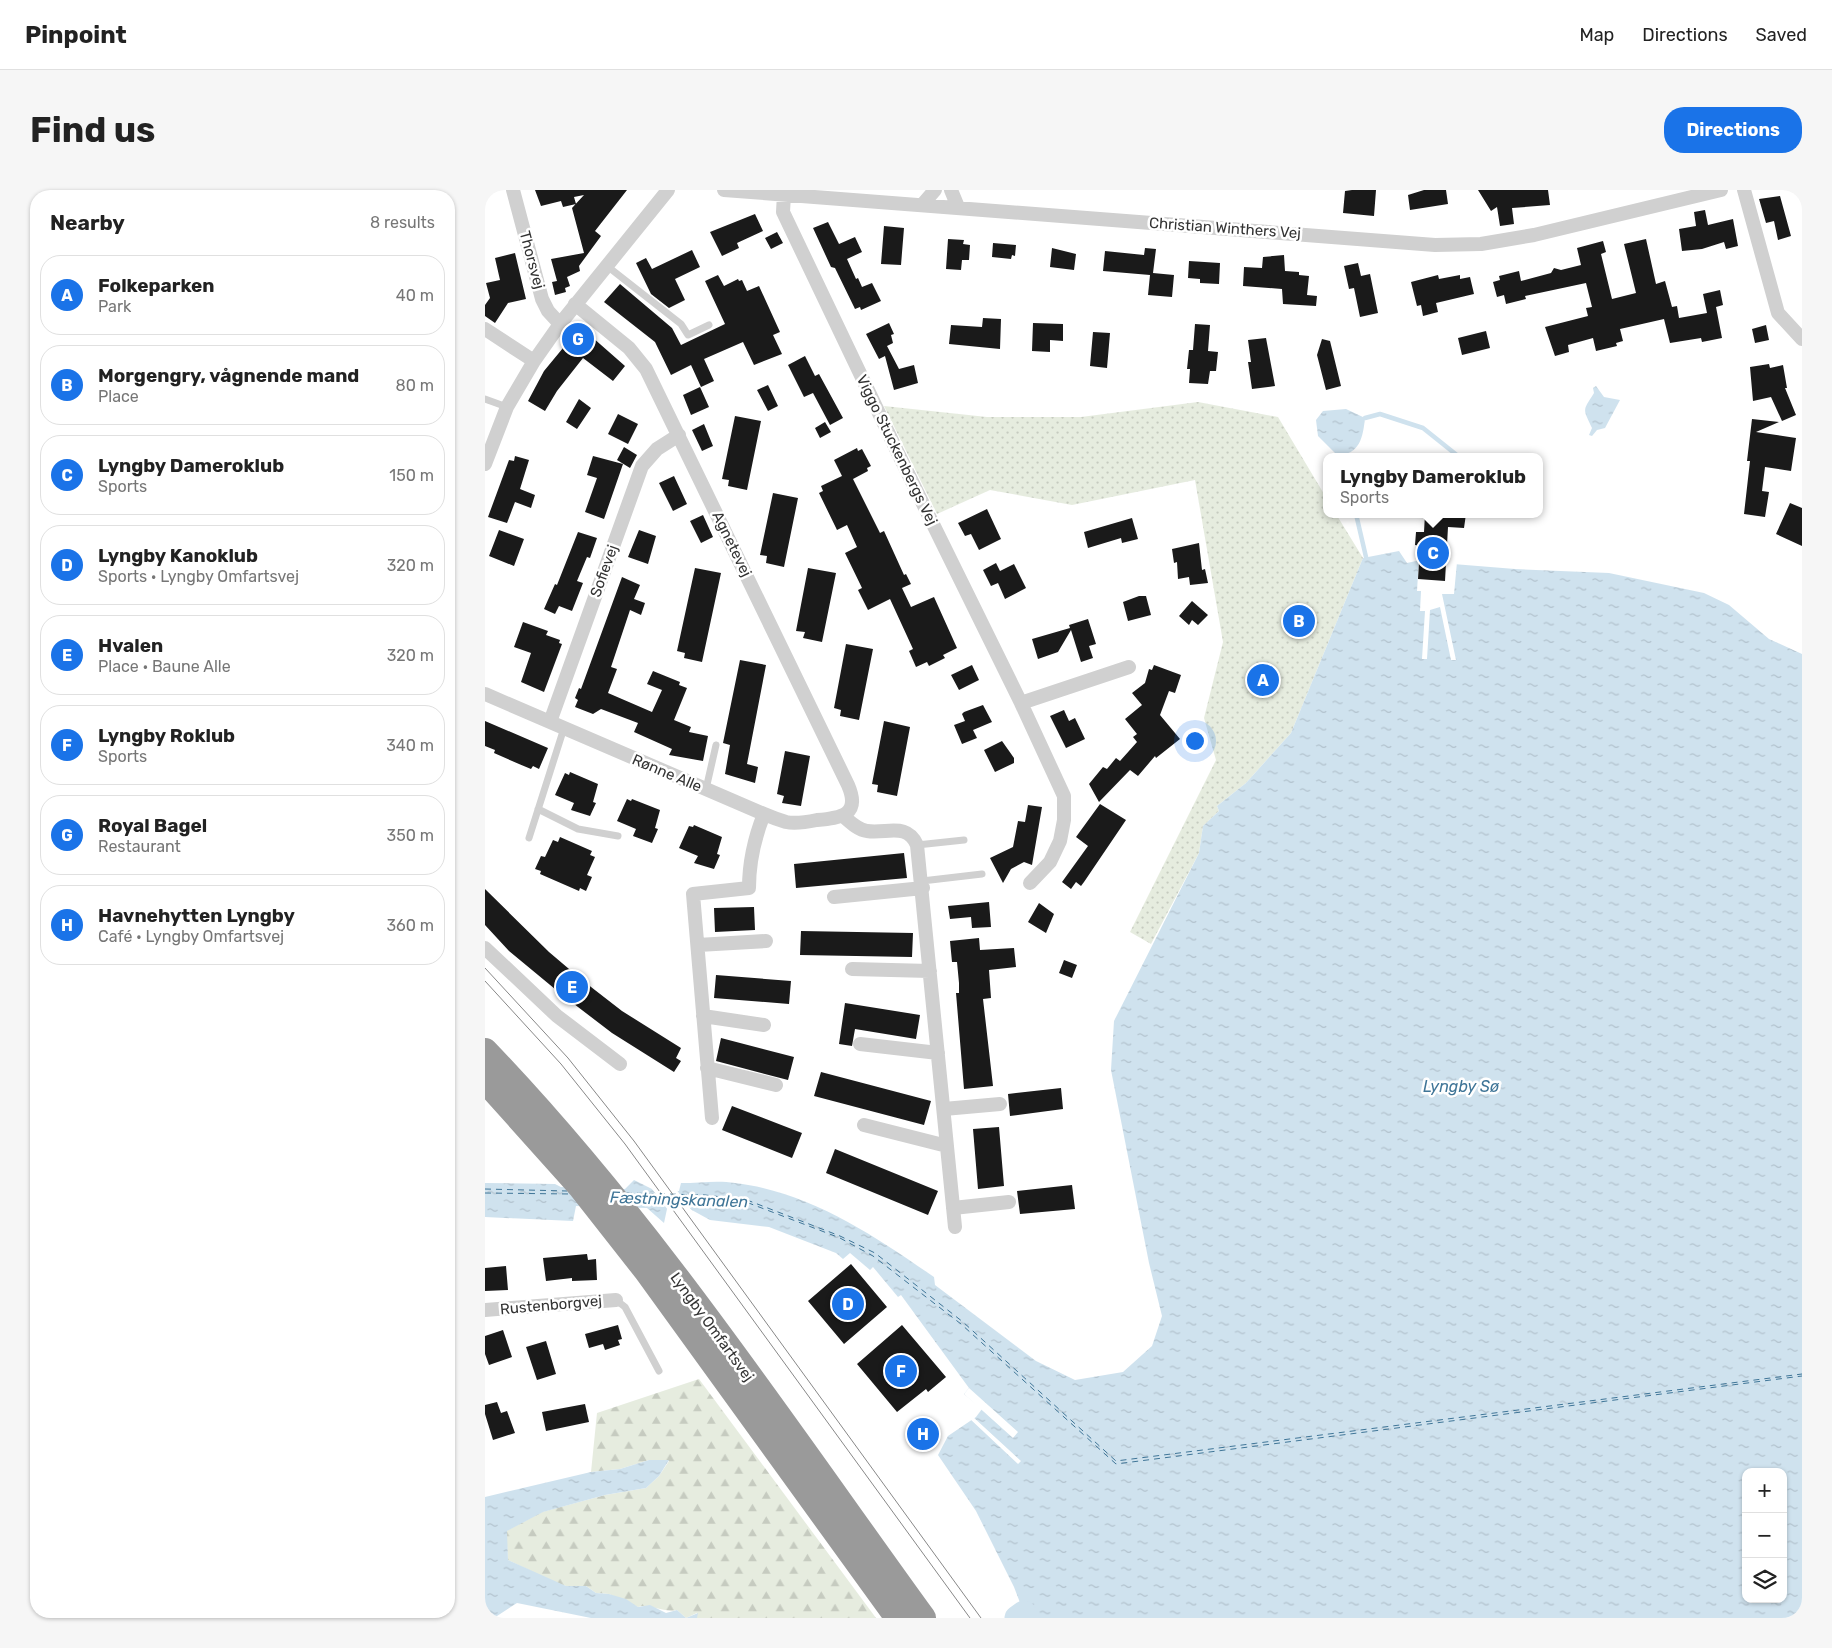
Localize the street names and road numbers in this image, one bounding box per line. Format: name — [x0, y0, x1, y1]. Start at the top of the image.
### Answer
street label: Christian Winthers Vej — [1148, 214, 1302, 242]
street label: Thorsvej — [516, 229, 548, 291]
street label: Viggo Stuckenbergs Vej — [853, 372, 941, 528]
street label: Agnetevej — [708, 508, 756, 580]
street label: Sofievej — [586, 542, 622, 600]
street label: Rønne Alle — [629, 750, 705, 796]
street label: Lyngby Omfartsvej — [667, 1269, 757, 1385]
street label: Rustenborgvej — [499, 1292, 603, 1318]

